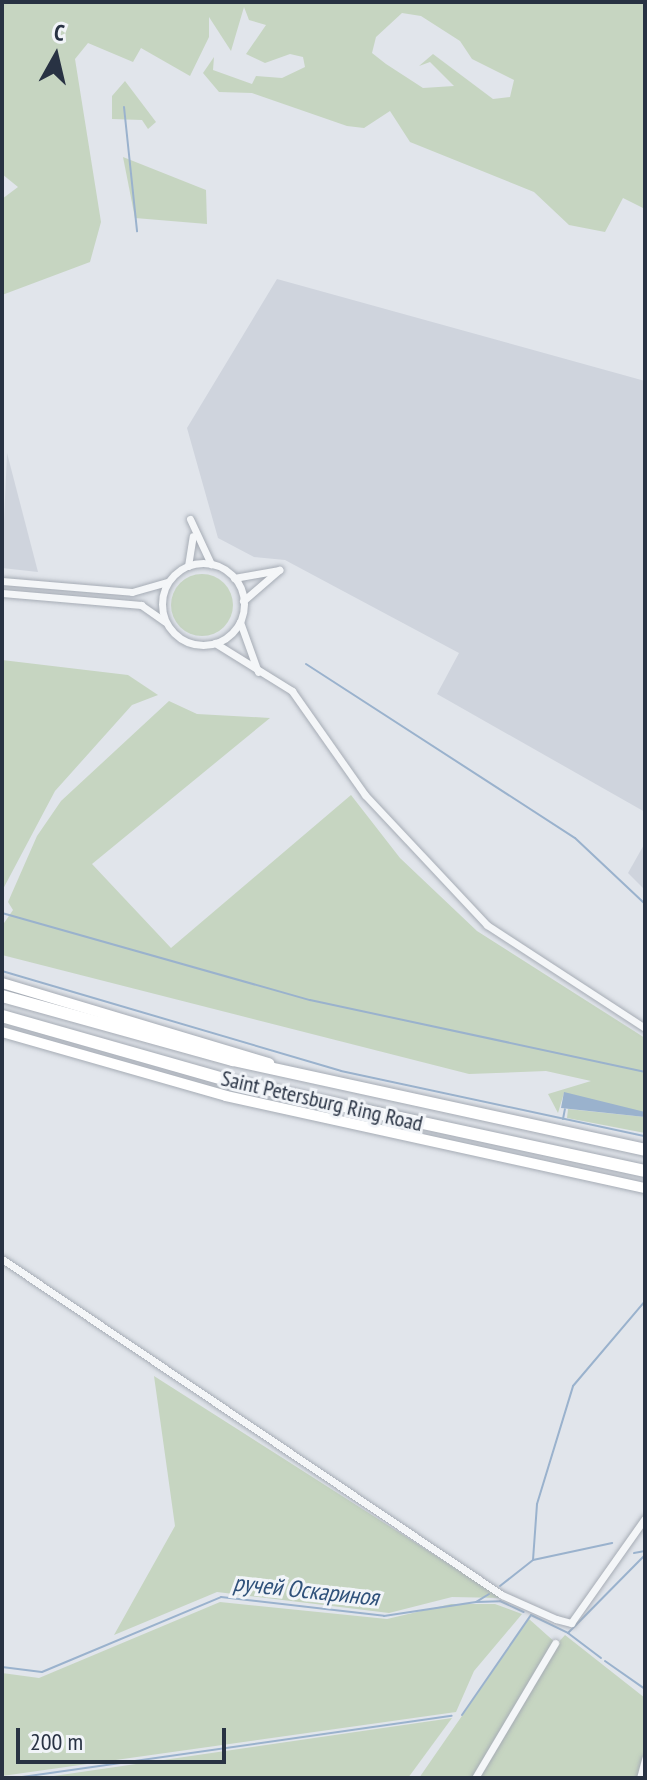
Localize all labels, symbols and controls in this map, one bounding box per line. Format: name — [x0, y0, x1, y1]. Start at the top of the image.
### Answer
north arrow — [16, 16, 96, 96]
text: С — [52, 18, 66, 47]
street label: Saint Petersburg Ring Road — [219, 1065, 425, 1137]
water label: ручей Оскариноя — [232, 1568, 380, 1612]
scale bar — [20, 1712, 230, 1762]
text: 200 m — [30, 1726, 83, 1757]

